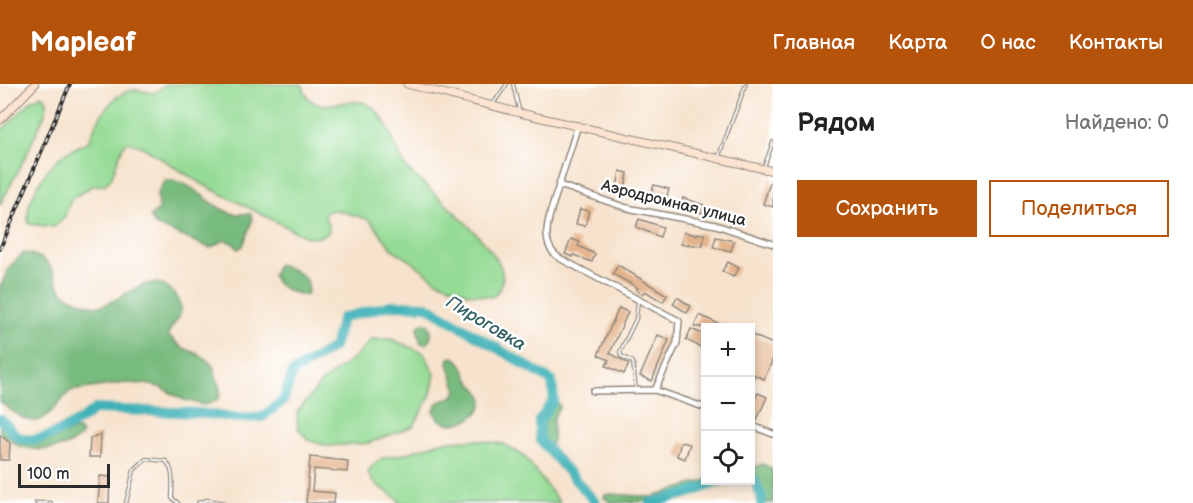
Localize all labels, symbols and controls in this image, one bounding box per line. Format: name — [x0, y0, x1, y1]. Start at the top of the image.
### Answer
text: Mapleaf — [30, 26, 136, 59]
text: Главная — [772, 30, 855, 55]
text: Карта — [888, 30, 947, 55]
text: О нас — [980, 30, 1036, 55]
text: Контакты — [1069, 30, 1163, 55]
text: Рядом — [797, 108, 875, 139]
text: Найдено: 0 — [1065, 111, 1169, 135]
street label: Аэродромная улица — [598, 176, 749, 231]
button: Сохранить — [797, 180, 977, 237]
button: Поделиться — [989, 180, 1169, 237]
water label: Пироговка — [442, 291, 529, 355]
map controls — [701, 323, 755, 485]
button: + — [701, 323, 755, 377]
button: − — [701, 377, 755, 431]
button: locate — [701, 431, 755, 485]
scale bar — [18, 461, 110, 488]
text: 100 m — [27, 465, 70, 484]

